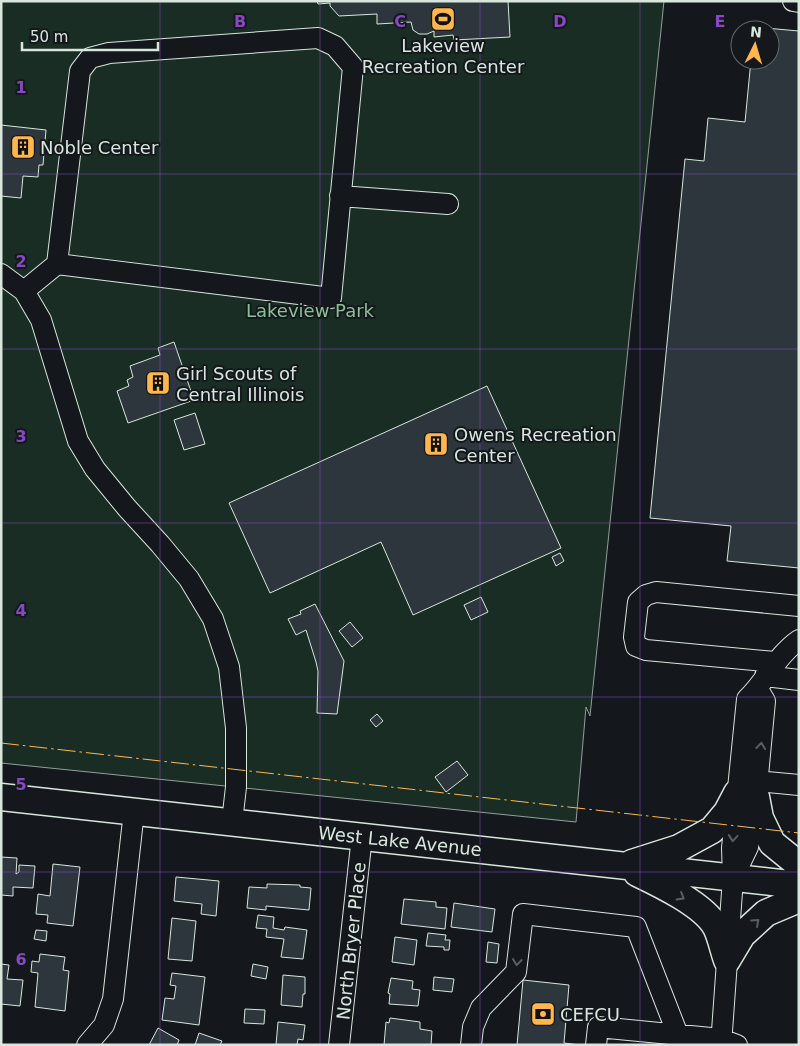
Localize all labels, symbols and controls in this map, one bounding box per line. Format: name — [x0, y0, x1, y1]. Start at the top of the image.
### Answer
sports icon: Lakeview Recreation Center — [430, 6, 456, 32]
text: B — [234, 12, 246, 31]
text: C — [394, 12, 406, 31]
text: D — [553, 12, 567, 31]
text: E — [715, 12, 725, 31]
scale bar — [22, 20, 159, 52]
north arrow — [730, 20, 780, 70]
text: N — [750, 24, 763, 41]
text: 50 m — [30, 28, 68, 46]
place label: Lakeview Recreation Center — [362, 35, 525, 77]
text: 1 — [15, 78, 27, 97]
building icon: Noble Center — [10, 134, 36, 160]
place label: Noble Center — [40, 137, 159, 158]
text: 2 — [15, 252, 27, 271]
park label: Lakeview Park — [246, 300, 375, 321]
place label: Girl Scouts of Central Illinois — [176, 363, 304, 405]
building icon: Girl Scouts of Central Illinois — [145, 370, 171, 396]
place label: Owens Recreation Center — [454, 424, 617, 466]
text: 3 — [15, 427, 27, 446]
building icon: Owens Recreation Center — [423, 431, 449, 457]
text: 4 — [15, 601, 27, 620]
one-way arrow — [755, 741, 766, 749]
text: 5 — [15, 775, 27, 794]
street label: West Lake Avenue — [317, 822, 483, 860]
one-way arrow — [728, 834, 739, 842]
street label: North Bryer Place — [332, 861, 370, 1021]
one-way arrow — [676, 890, 685, 900]
one-way arrow — [751, 919, 760, 928]
text: 6 — [15, 950, 27, 969]
one-way arrow — [512, 959, 523, 967]
bank icon: CEFCU — [530, 1001, 556, 1027]
place label: CEFCU — [560, 1004, 620, 1025]

